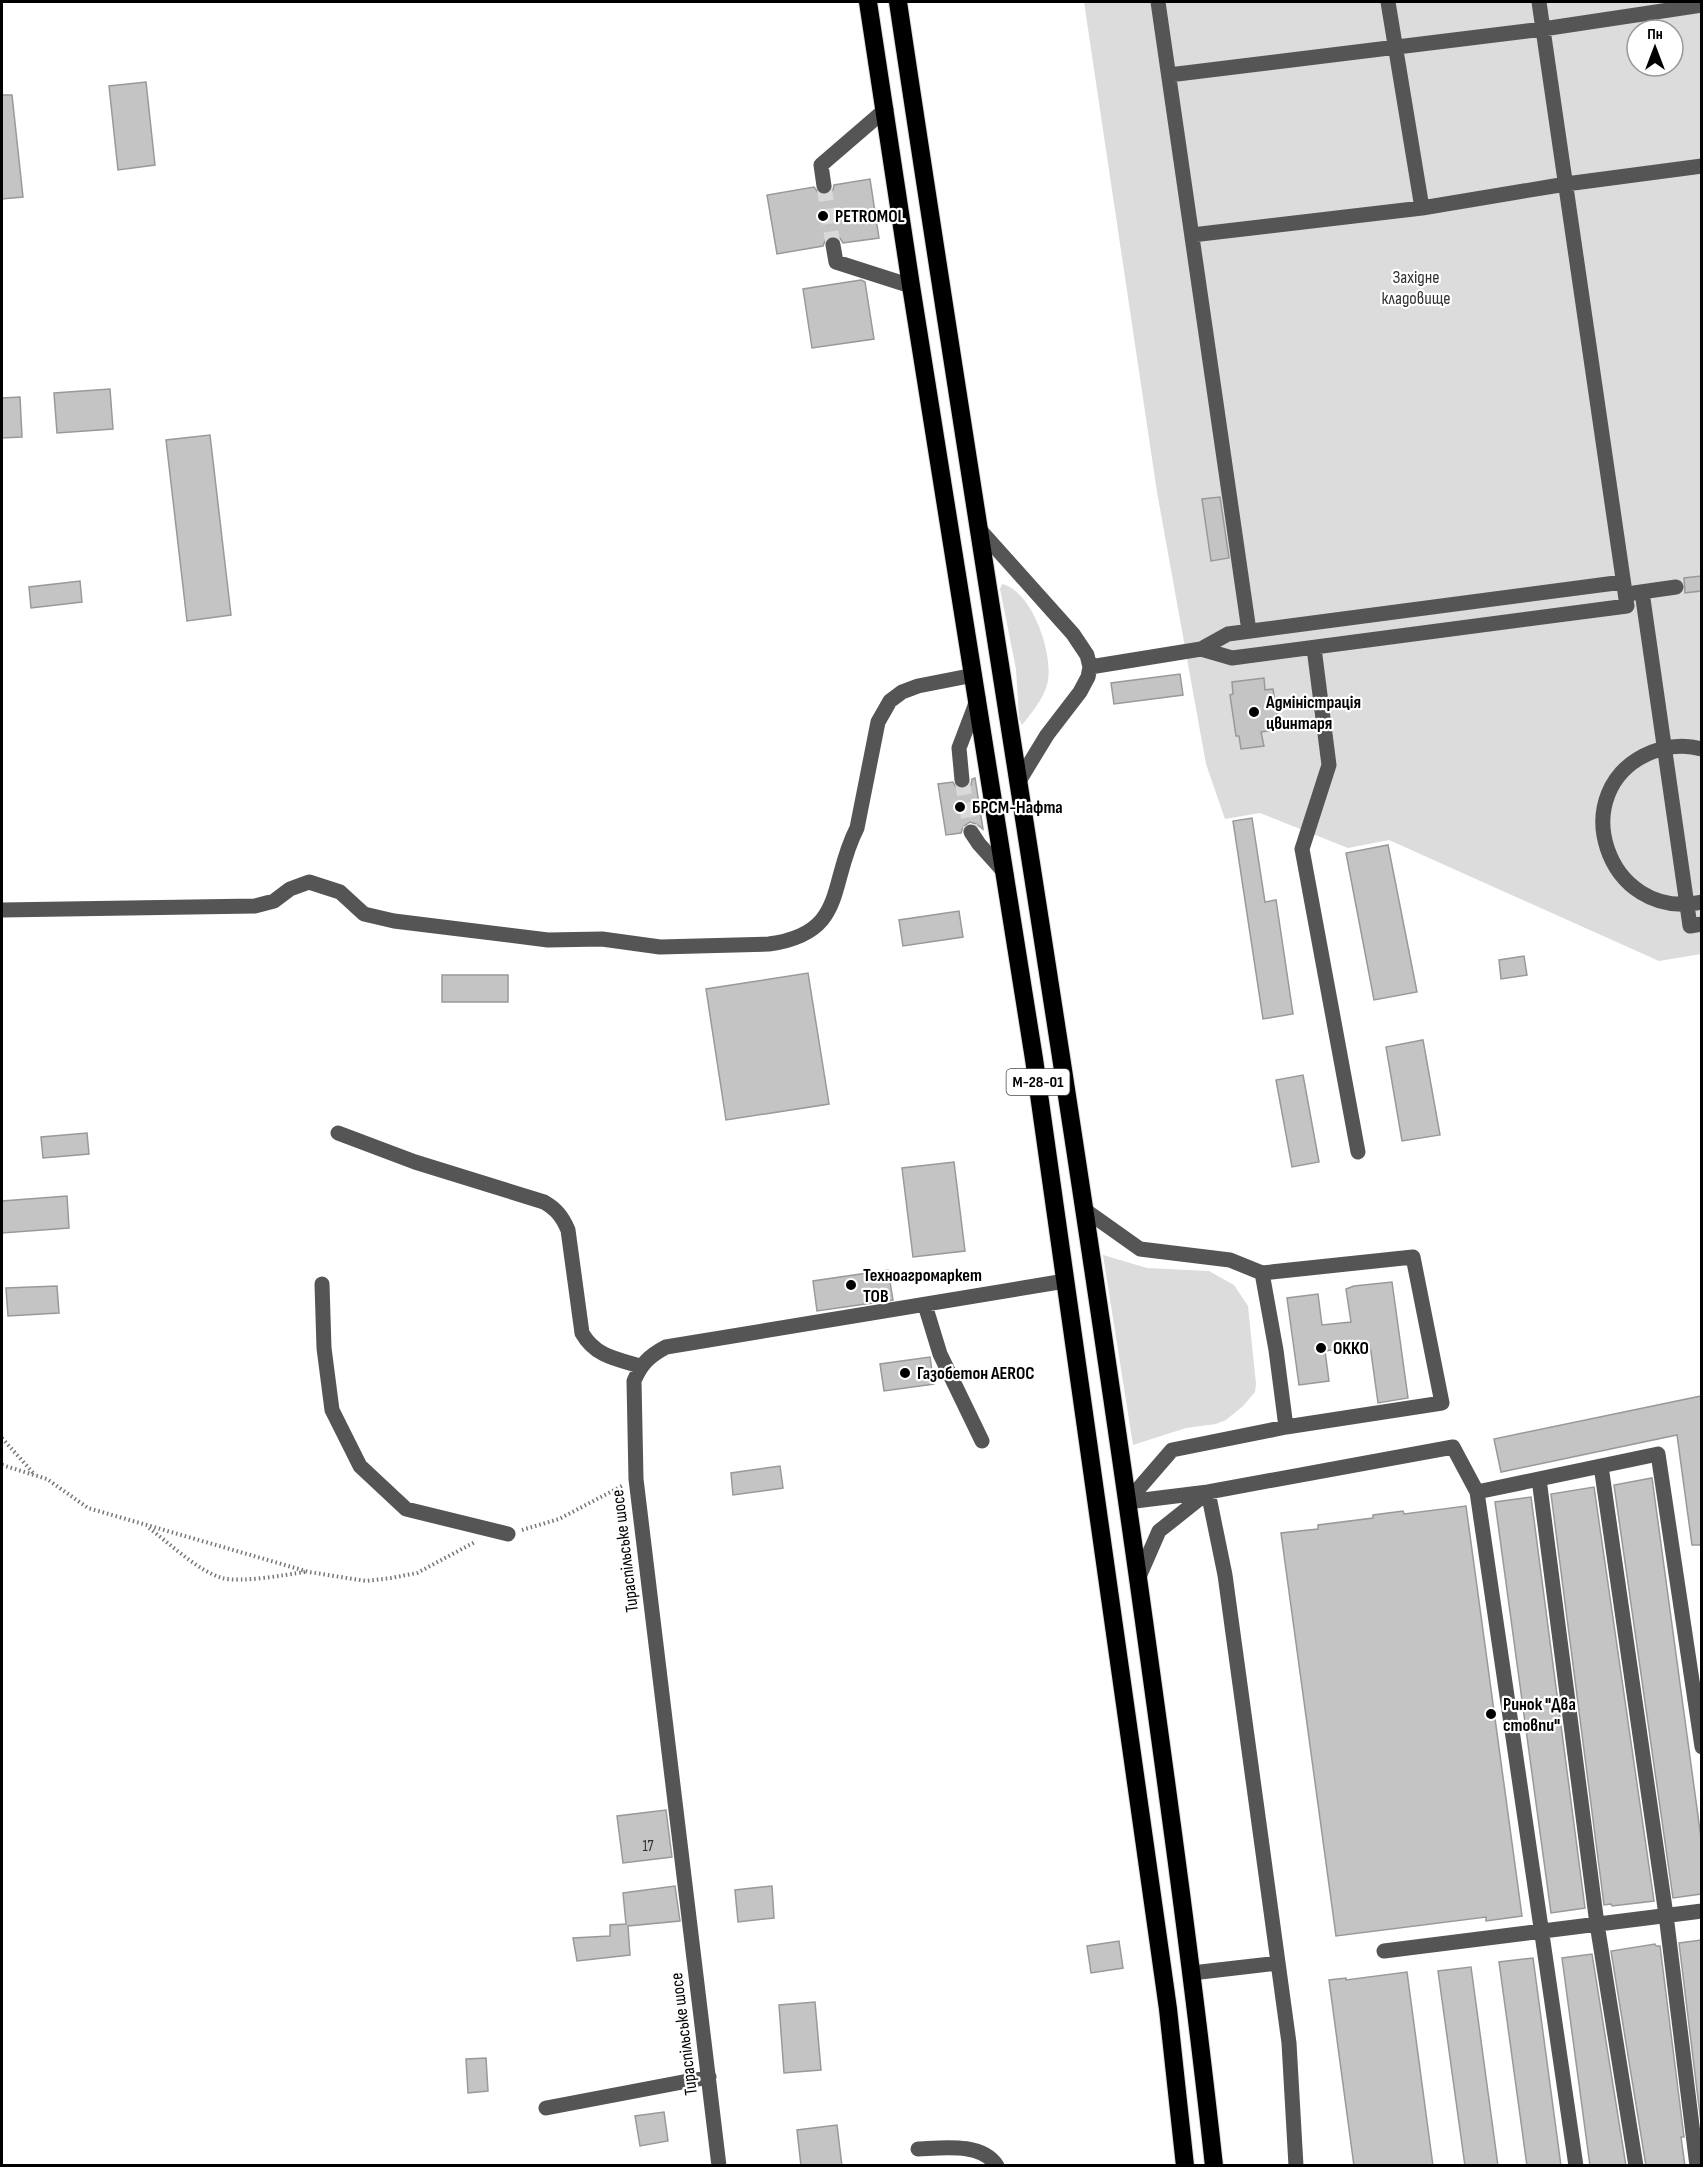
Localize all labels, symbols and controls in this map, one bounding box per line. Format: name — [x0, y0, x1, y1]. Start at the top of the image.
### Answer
north arrow — [1625, 18, 1685, 78]
text: Пн — [1647, 25, 1663, 44]
place label: PETROMOL — [835, 206, 905, 227]
marker: PETROMOL — [816, 209, 830, 223]
park label: Західне кладовище — [1381, 267, 1451, 309]
place label: Адміністрація цвинтаря — [1265, 692, 1361, 734]
marker: Адміністрація цвинтаря — [1247, 705, 1261, 719]
place label: БРСМ-Нафта — [972, 797, 1063, 818]
marker: БРСМ-Нафта — [953, 800, 967, 814]
road number: М-28-01 — [1006, 1069, 1070, 1095]
place label: Техноагромаркет ТОВ — [863, 1265, 982, 1307]
marker: Техноагромаркет ТОВ — [844, 1278, 858, 1292]
place label: ОККО — [1333, 1338, 1369, 1359]
marker: ОККО — [1314, 1341, 1328, 1355]
place label: Газобетон AEROC — [917, 1363, 1035, 1384]
marker: Газобетон AEROC — [898, 1366, 912, 1380]
street label: Тираспільське шосе — [607, 1488, 643, 1614]
place label: Ринок "Два стовпи" — [1503, 1694, 1576, 1736]
marker: Ринок "Два стовпи" — [1484, 1707, 1498, 1721]
house number: 17 — [642, 1837, 654, 1856]
street label: Тираспільське шосе — [666, 1971, 702, 2097]

